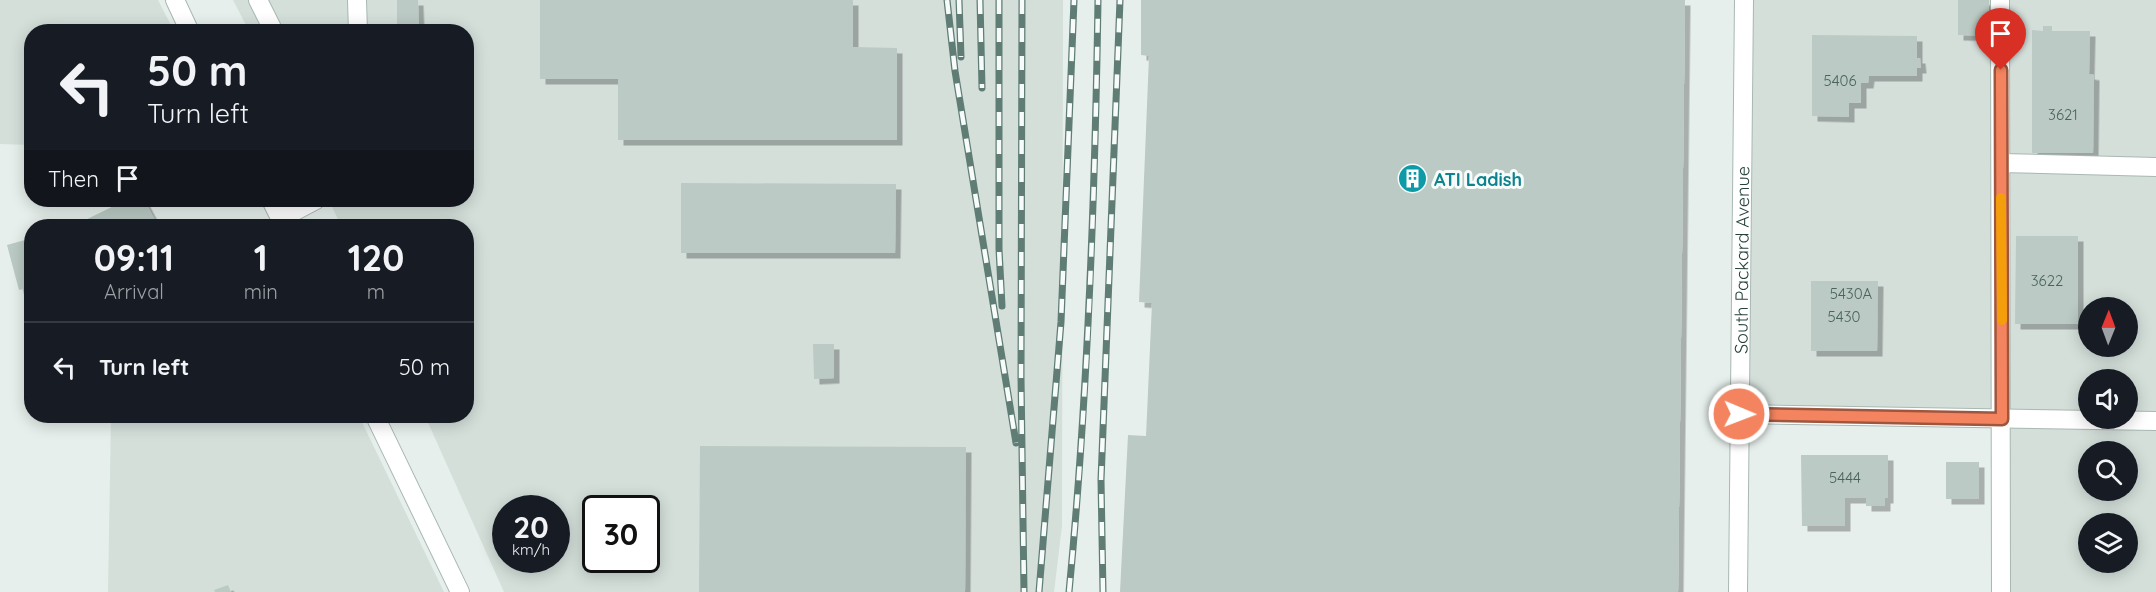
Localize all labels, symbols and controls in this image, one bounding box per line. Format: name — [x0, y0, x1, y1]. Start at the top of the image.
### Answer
pin — [1975, 8, 2026, 70]
icon: arrive — [1984, 17, 2017, 50]
text: 50 m — [147, 44, 247, 97]
icon: left — [48, 48, 126, 126]
house number: 5406 — [1823, 71, 1857, 90]
text: Turn left — [147, 96, 249, 130]
house number: 3621 — [2048, 105, 2078, 124]
icon: arrive — [111, 162, 144, 195]
building icon: ATI Ladish — [1397, 163, 1429, 195]
text: Then — [48, 165, 99, 193]
street label: South Packard Avenue — [1729, 166, 1754, 354]
place label: ATI Ladish — [1434, 168, 1522, 191]
text: 09:11 — [94, 235, 174, 280]
text: 1 — [254, 235, 268, 280]
text: 120 — [348, 235, 404, 280]
house number: 3622 — [2031, 271, 2063, 290]
text: Arrival — [104, 279, 164, 304]
text: min — [244, 279, 278, 304]
text: m — [367, 279, 385, 304]
house number: 5430A — [1830, 284, 1873, 303]
north arrow — [2078, 297, 2138, 357]
map controls — [2078, 297, 2138, 573]
house number: 5430 — [1828, 307, 1861, 326]
icon: left — [48, 351, 81, 384]
text: Turn left — [99, 353, 189, 381]
text: 50 m — [399, 353, 450, 381]
button: sound — [2078, 369, 2138, 429]
position arrow — [1707, 382, 1771, 446]
button: search — [2078, 441, 2138, 501]
house number: 5444 — [1829, 468, 1861, 487]
speed limit sign: 30 — [582, 495, 660, 573]
text: 20 — [513, 508, 549, 546]
button: layers — [2078, 513, 2138, 573]
text: km/h — [512, 540, 550, 559]

